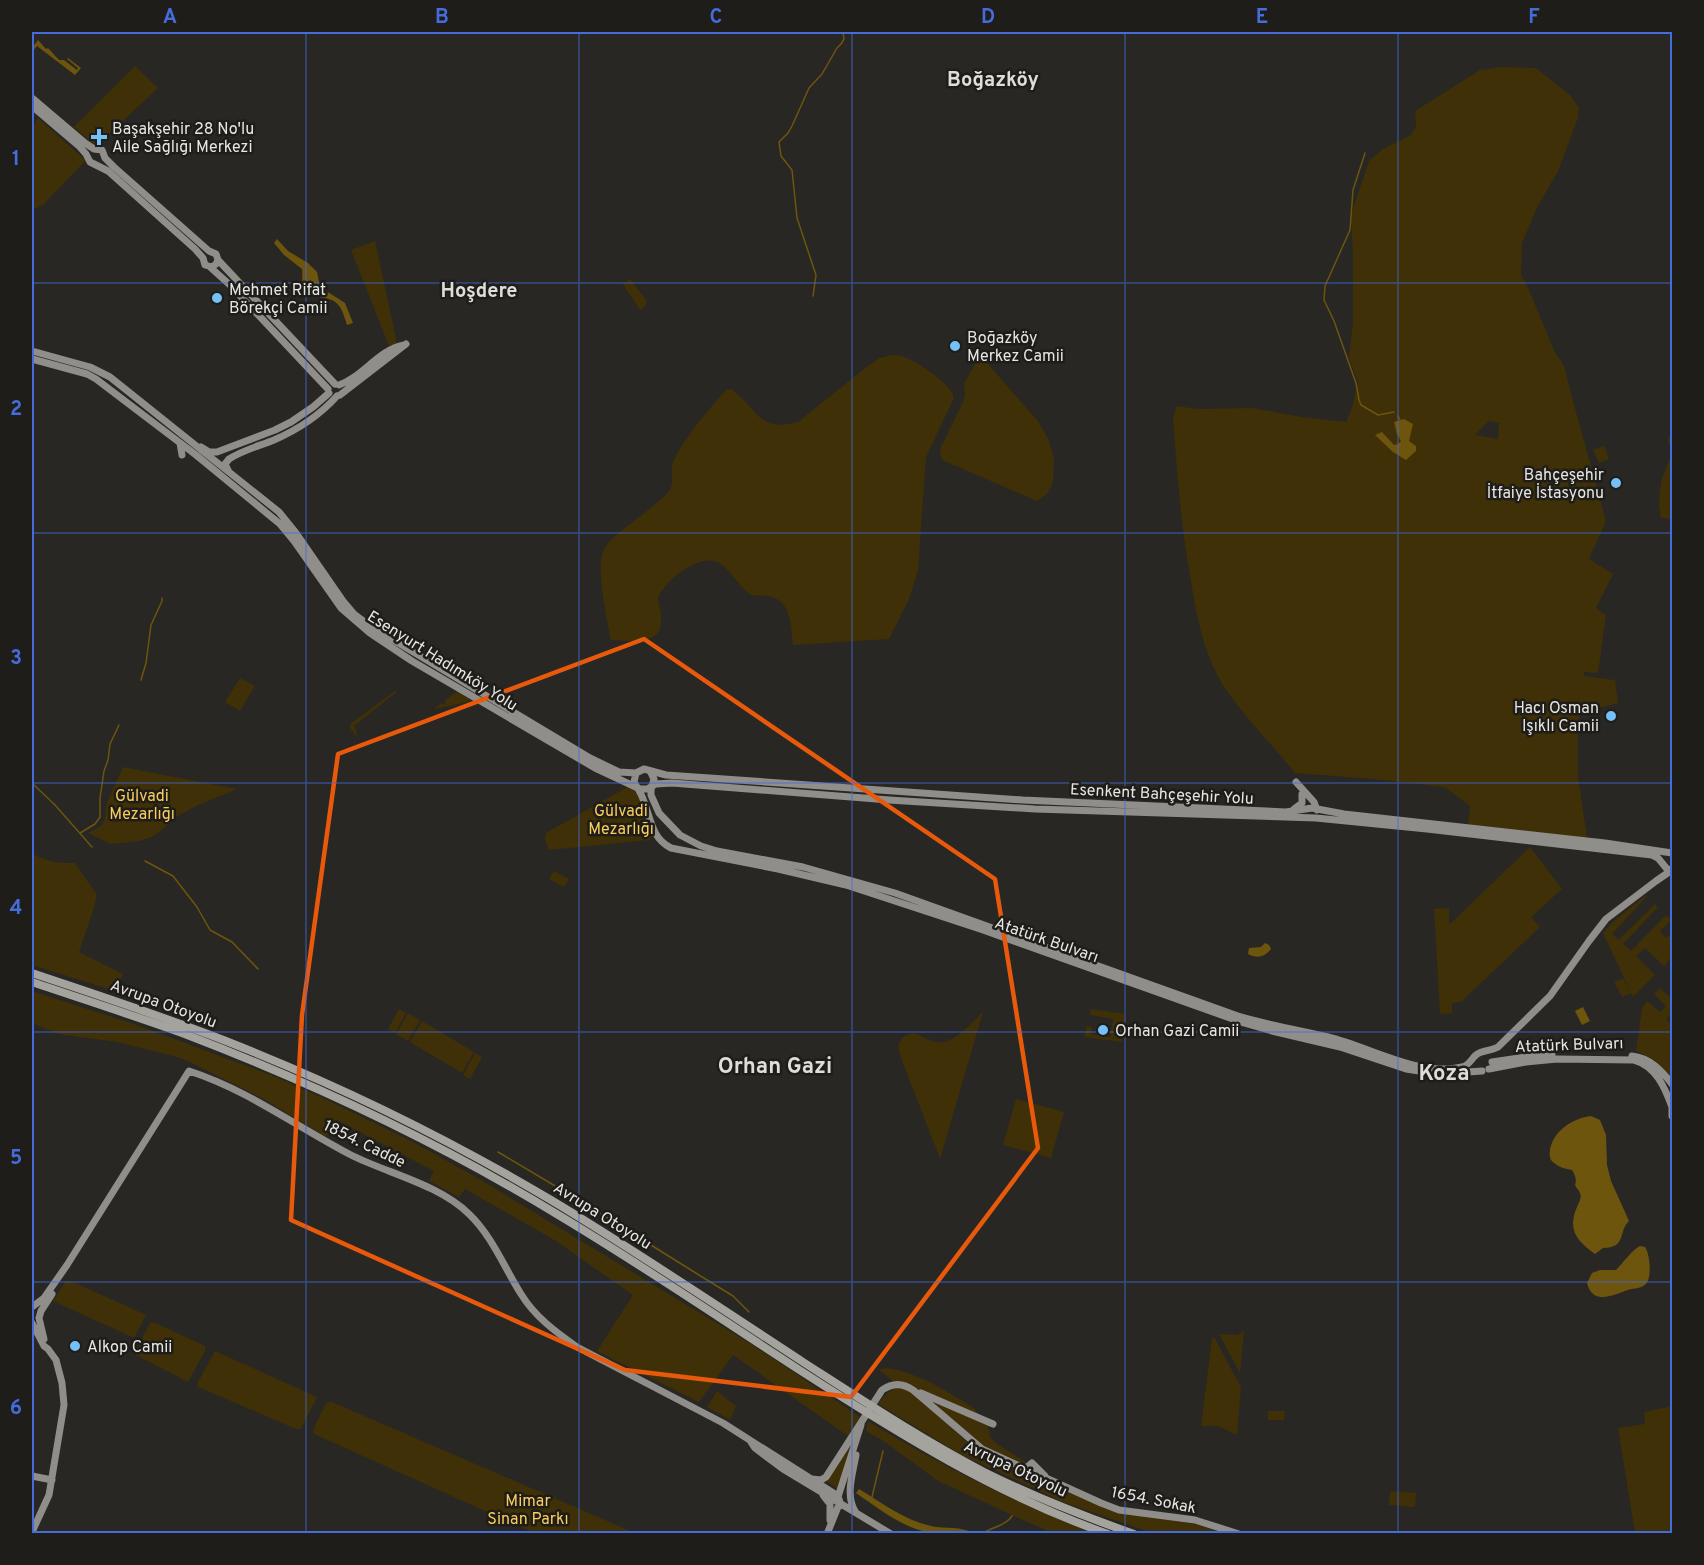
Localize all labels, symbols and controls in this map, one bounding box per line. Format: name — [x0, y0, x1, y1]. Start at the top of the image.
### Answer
text: A — [163, 5, 177, 31]
text: B — [435, 5, 449, 31]
text: C — [710, 5, 722, 31]
text: D — [981, 5, 995, 31]
text: E — [1256, 5, 1268, 31]
text: F — [1528, 5, 1540, 31]
district label: Boğazköy — [947, 68, 1039, 94]
place label: Başakşehir 28 No'lu Aile Sağlığı Merkezi — [112, 120, 254, 158]
marker: Başakşehir 28 No'lu Aile Sağlığı Merkezi — [90, 128, 108, 146]
text: 1 — [12, 147, 20, 173]
district label: Hoşdere — [441, 279, 517, 305]
place label: Mehmet Rifat Börekçi Camii — [229, 281, 328, 319]
marker: Mehmet Rifat Börekçi Camii — [210, 291, 224, 305]
place label: Boğazköy Merkez Camii — [967, 329, 1064, 367]
marker: Boğazköy Merkez Camii — [948, 339, 962, 353]
text: 2 — [10, 397, 22, 423]
place label: Bahçeşehir İtfaiye İstasyonu — [1487, 466, 1604, 504]
marker: Bahçeşehir İtfaiye İstasyonu — [1609, 476, 1623, 490]
street label: Esenyurt Hadımköy Yolu — [363, 607, 521, 716]
text: 3 — [10, 646, 22, 672]
place label: Hacı Osman Işıklı Camii — [1514, 699, 1599, 737]
marker: Hacı Osman Işıklı Camii — [1604, 709, 1618, 723]
street label: Esenkent Bahçeşehir Yolu — [1070, 780, 1254, 810]
park label: Gülvadi Mezarlıḡı — [109, 787, 175, 825]
park label: Gülvadi Mezarlığı — [588, 802, 654, 840]
text: 4 — [10, 896, 22, 922]
street label: Atatürk Bulvarı — [992, 914, 1101, 968]
street label: Avrupa Otoyolu — [107, 976, 219, 1033]
place label: Orhan Gazi Camii — [1115, 1022, 1239, 1042]
marker: Orhan Gazi Camii — [1096, 1023, 1110, 1037]
street label: Atatürk Bulvarı — [1514, 1034, 1624, 1058]
district label: Orhan Gazi — [718, 1054, 832, 1081]
district label: Koza — [1418, 1061, 1470, 1088]
street label: 1854. Cadde — [320, 1116, 408, 1173]
text: 5 — [10, 1146, 22, 1172]
street label: Avrupa Otoyolu — [549, 1179, 655, 1255]
place label: Alkop Camii — [87, 1338, 172, 1358]
marker: Alkop Camii — [68, 1339, 82, 1353]
text: 6 — [10, 1396, 22, 1422]
street label: Avrupa Otoyolu — [960, 1437, 1070, 1503]
street label: 1654. Sokak — [1109, 1483, 1198, 1519]
park label: Mimar Sinan Parkı — [487, 1492, 569, 1530]

